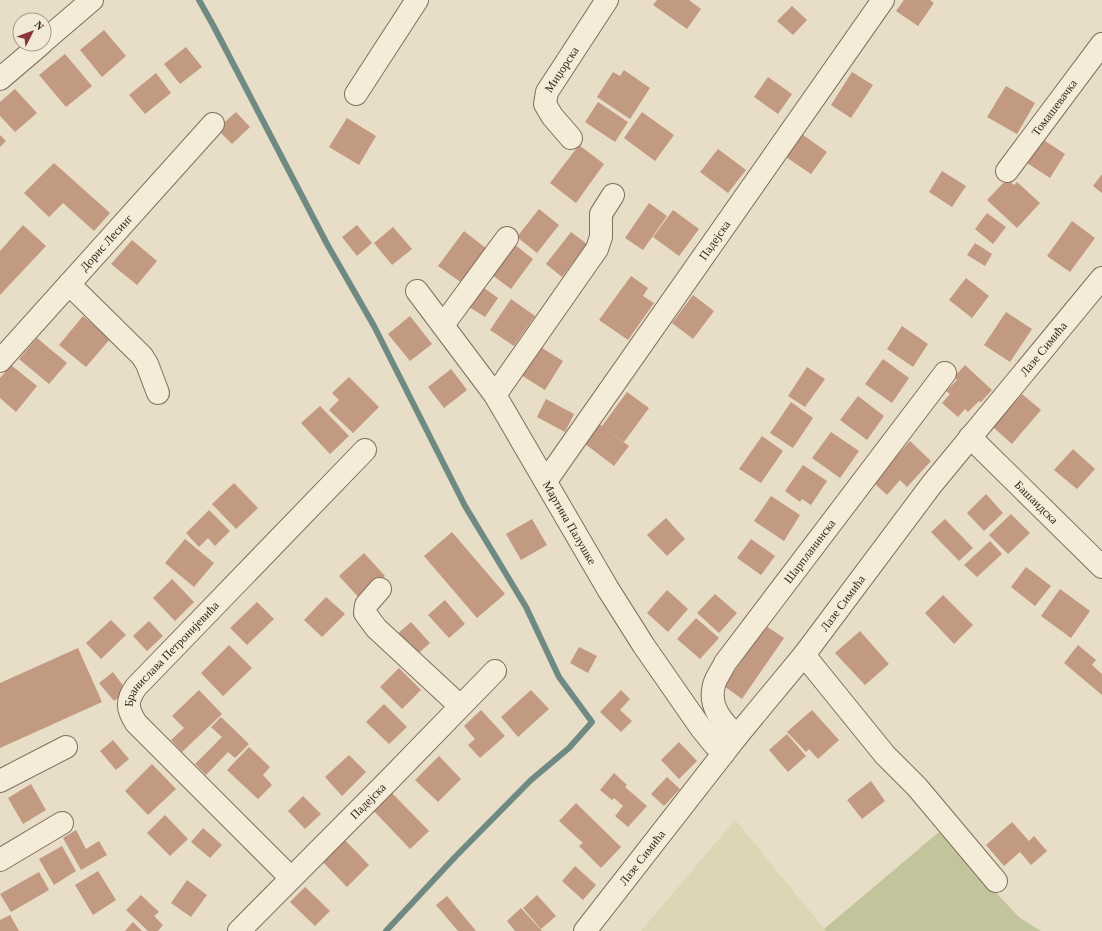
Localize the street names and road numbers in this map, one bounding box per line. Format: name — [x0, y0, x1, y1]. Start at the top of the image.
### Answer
street label: Миџорска — [542, 43, 582, 95]
street label: Томашевачка — [1029, 76, 1080, 139]
street label: Дорис Лесинг — [77, 211, 136, 274]
street label: Падејска — [696, 217, 734, 263]
street label: Лазе Симића — [1017, 318, 1070, 379]
street label: Башаидска — [1012, 478, 1061, 527]
street label: Мартина Палушке — [540, 479, 599, 567]
street label: Шарпланинска — [781, 516, 839, 586]
street label: Лазе Симића — [817, 572, 869, 634]
street label: Бранислава Петронијевића — [122, 598, 222, 707]
street label: Падејска — [347, 780, 389, 822]
street label: Лазе Симића — [616, 827, 668, 888]

